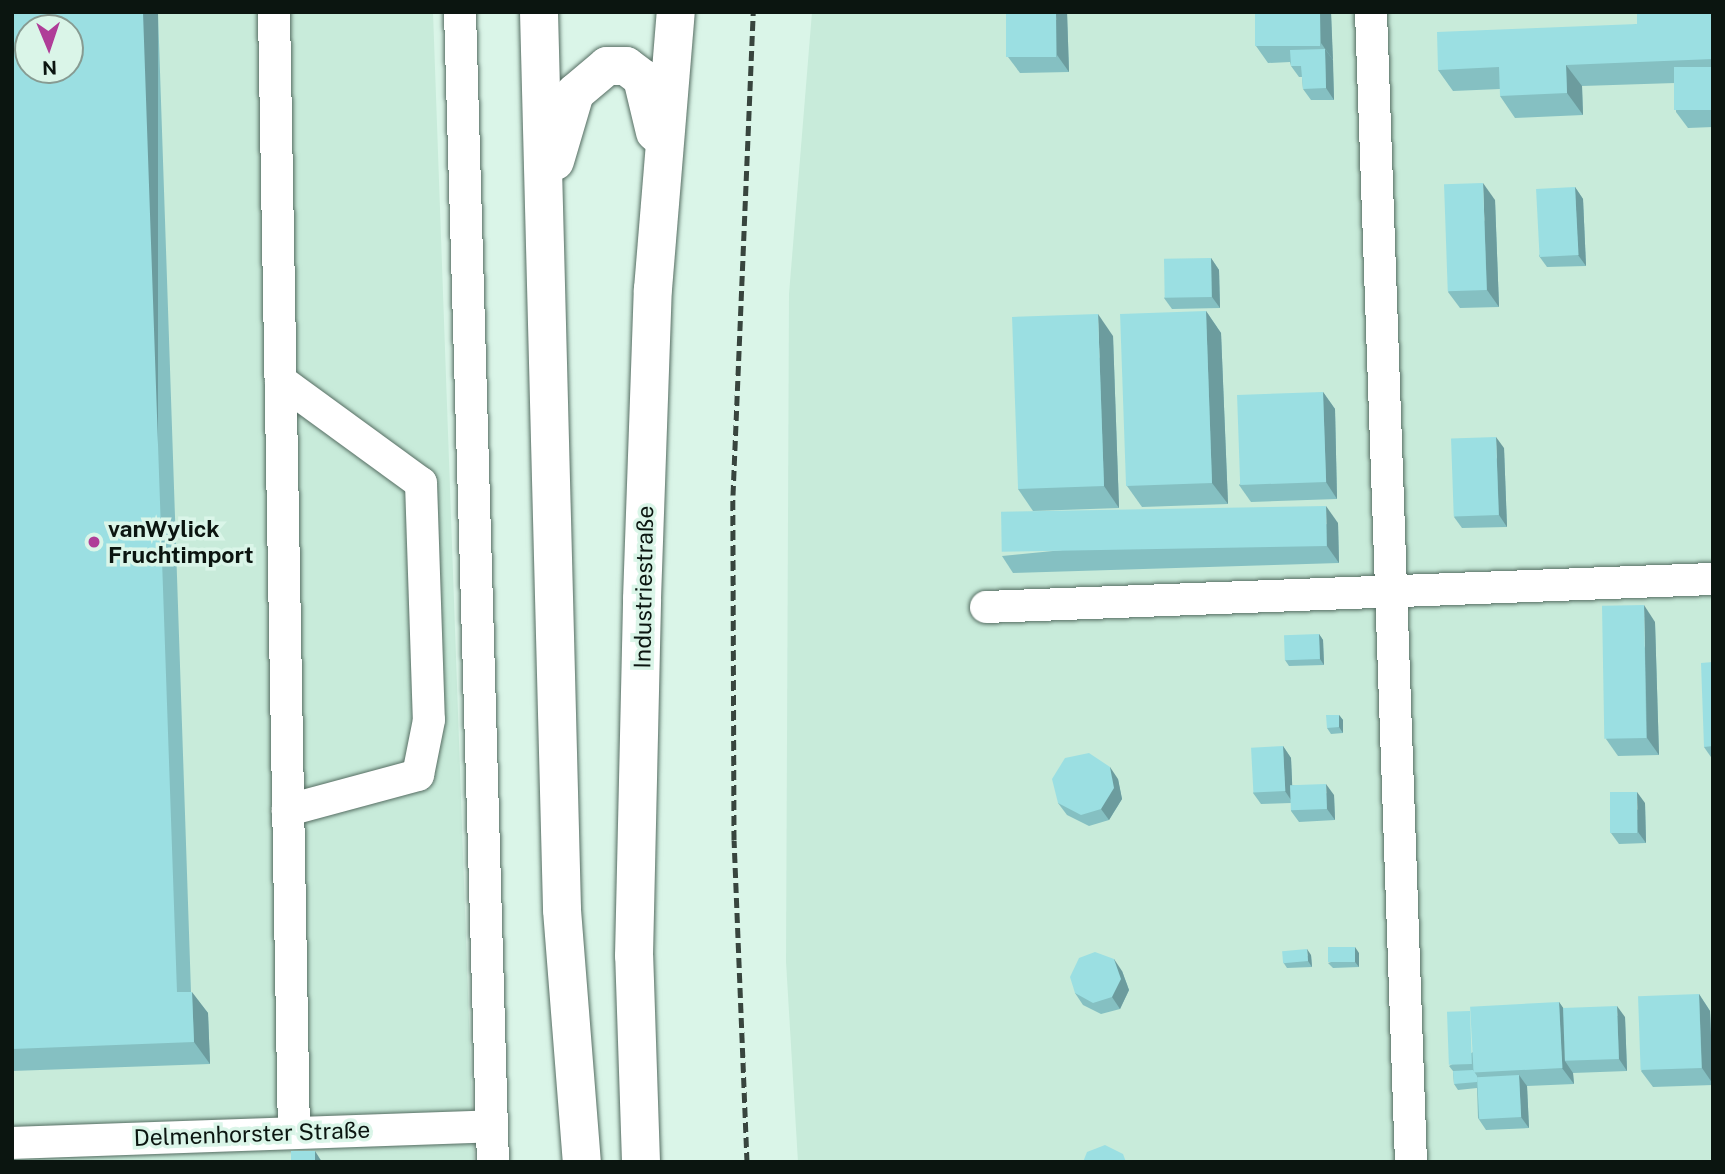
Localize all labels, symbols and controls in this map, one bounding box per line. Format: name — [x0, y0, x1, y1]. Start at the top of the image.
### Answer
north arrow — [14, 14, 84, 84]
text: N — [42, 57, 57, 79]
street label: Industriestraße — [629, 505, 659, 669]
place label: vanWylick Fruchtimport — [108, 515, 254, 569]
marker: vanWylick Fruchtimport — [86, 534, 102, 550]
street label: Delmenhorster Straße — [133, 1116, 371, 1152]

